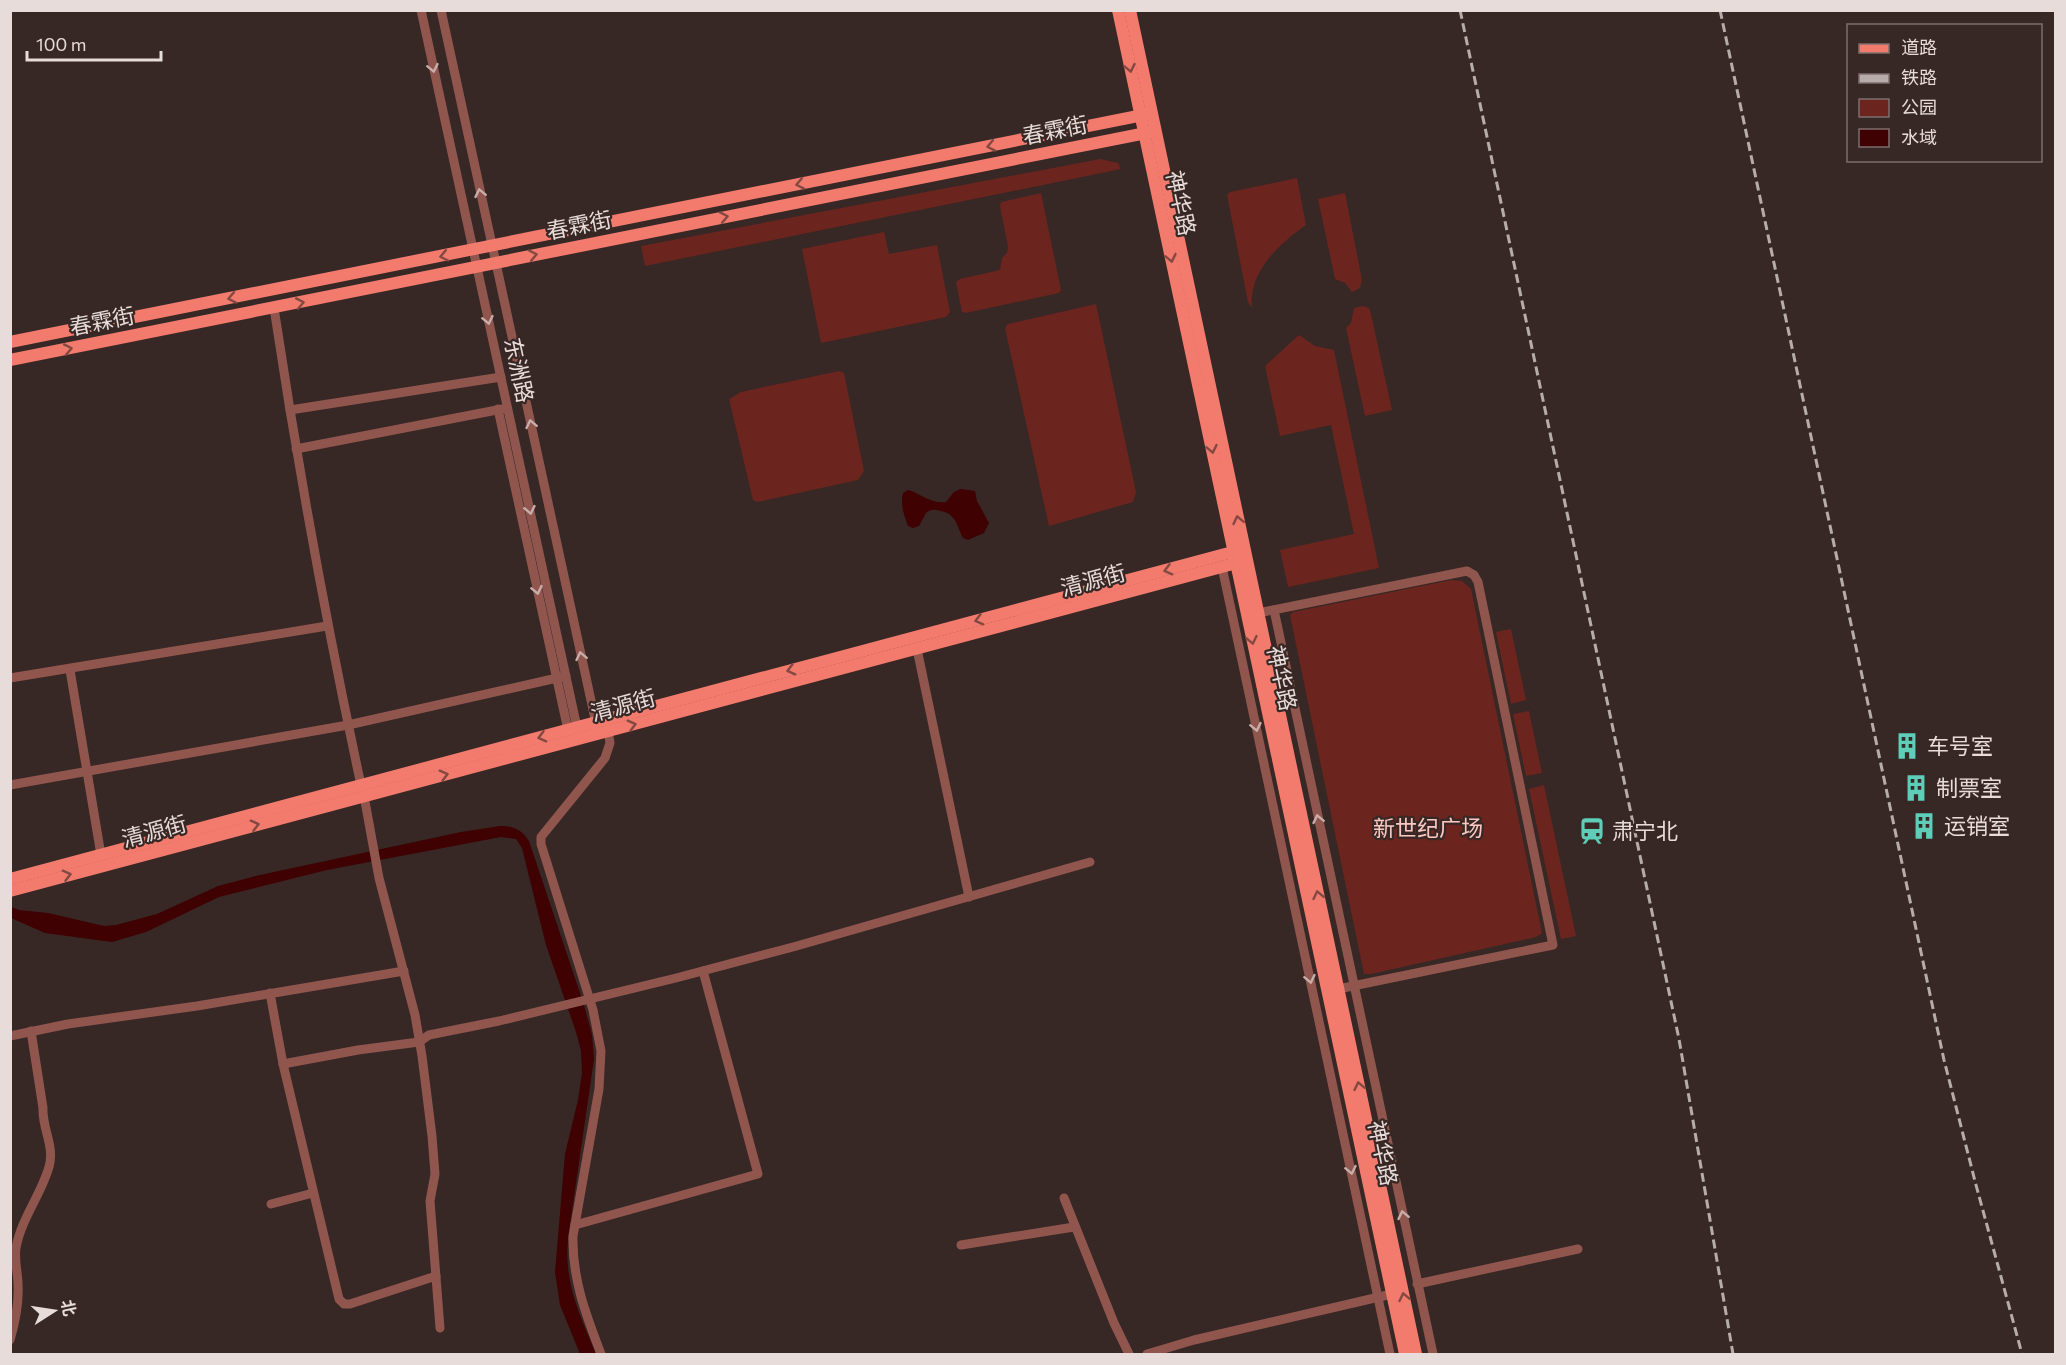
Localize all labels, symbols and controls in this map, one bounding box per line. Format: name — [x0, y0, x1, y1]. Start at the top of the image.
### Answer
scale bar — [27, 24, 160, 62]
legend — [1847, 24, 2042, 162]
text: 100 m — [36, 33, 86, 55]
text: 道路 — [1901, 36, 1937, 58]
one-way arrow — [426, 62, 439, 72]
one-way arrow — [1123, 62, 1136, 72]
text: 铁路 — [1901, 66, 1937, 88]
text: 公园 — [1901, 96, 1937, 118]
street label: 春霖街 — [1020, 110, 1090, 149]
text: 水域 — [1901, 126, 1937, 148]
one-way arrow — [987, 139, 997, 152]
street label: 神华路 — [1161, 168, 1202, 238]
one-way arrow — [795, 177, 805, 190]
one-way arrow — [475, 188, 488, 198]
street label: 春霖街 — [544, 205, 614, 244]
one-way arrow — [718, 211, 728, 224]
one-way arrow — [440, 248, 450, 261]
one-way arrow — [527, 250, 537, 263]
one-way arrow — [1164, 253, 1177, 263]
one-way arrow — [228, 291, 238, 304]
one-way arrow — [295, 297, 305, 310]
street label: 春霖街 — [67, 301, 137, 340]
one-way arrow — [481, 314, 494, 324]
street label: 东洲路 — [499, 335, 540, 405]
one-way arrow — [63, 343, 73, 356]
one-way arrow — [525, 420, 538, 430]
one-way arrow — [1205, 444, 1218, 454]
one-way arrow — [522, 505, 535, 515]
one-way arrow — [1232, 515, 1245, 525]
street label: 清源街 — [1057, 558, 1128, 601]
one-way arrow — [1163, 563, 1174, 575]
one-way arrow — [530, 585, 543, 595]
one-way arrow — [974, 613, 985, 625]
one-way arrow — [1245, 635, 1258, 645]
street label: 神华路 — [1262, 643, 1303, 713]
one-way arrow — [575, 651, 588, 661]
one-way arrow — [786, 663, 796, 676]
street label: 清源街 — [587, 683, 658, 726]
one-way arrow — [627, 719, 637, 732]
one-way arrow — [1249, 722, 1262, 732]
one-way arrow — [537, 730, 548, 742]
building icon: 车号室 — [1892, 731, 1922, 761]
place label: 车号室 — [1927, 732, 1993, 759]
one-way arrow — [438, 770, 449, 782]
building icon: 制票室 — [1901, 773, 1931, 803]
place label: 制票室 — [1936, 774, 2002, 801]
street label: 清源街 — [118, 809, 189, 852]
building icon: 运销室 — [1909, 811, 1939, 841]
place label: 运销室 — [1944, 812, 2010, 839]
one-way arrow — [1312, 814, 1325, 824]
park label: 新世纪广场 — [1373, 814, 1483, 841]
station icon: 肃宁北 — [1577, 816, 1607, 846]
place label: 肃宁北 — [1612, 817, 1678, 844]
one-way arrow — [250, 820, 260, 833]
one-way arrow — [62, 870, 72, 883]
one-way arrow — [1313, 891, 1326, 901]
one-way arrow — [1303, 974, 1316, 984]
one-way arrow — [1353, 1081, 1366, 1091]
street label: 神华路 — [1363, 1118, 1404, 1188]
one-way arrow — [1343, 1165, 1356, 1175]
one-way arrow — [1397, 1210, 1410, 1220]
north arrow — [24, 1281, 84, 1341]
one-way arrow — [1398, 1293, 1411, 1303]
text: 北 — [58, 1298, 80, 1318]

